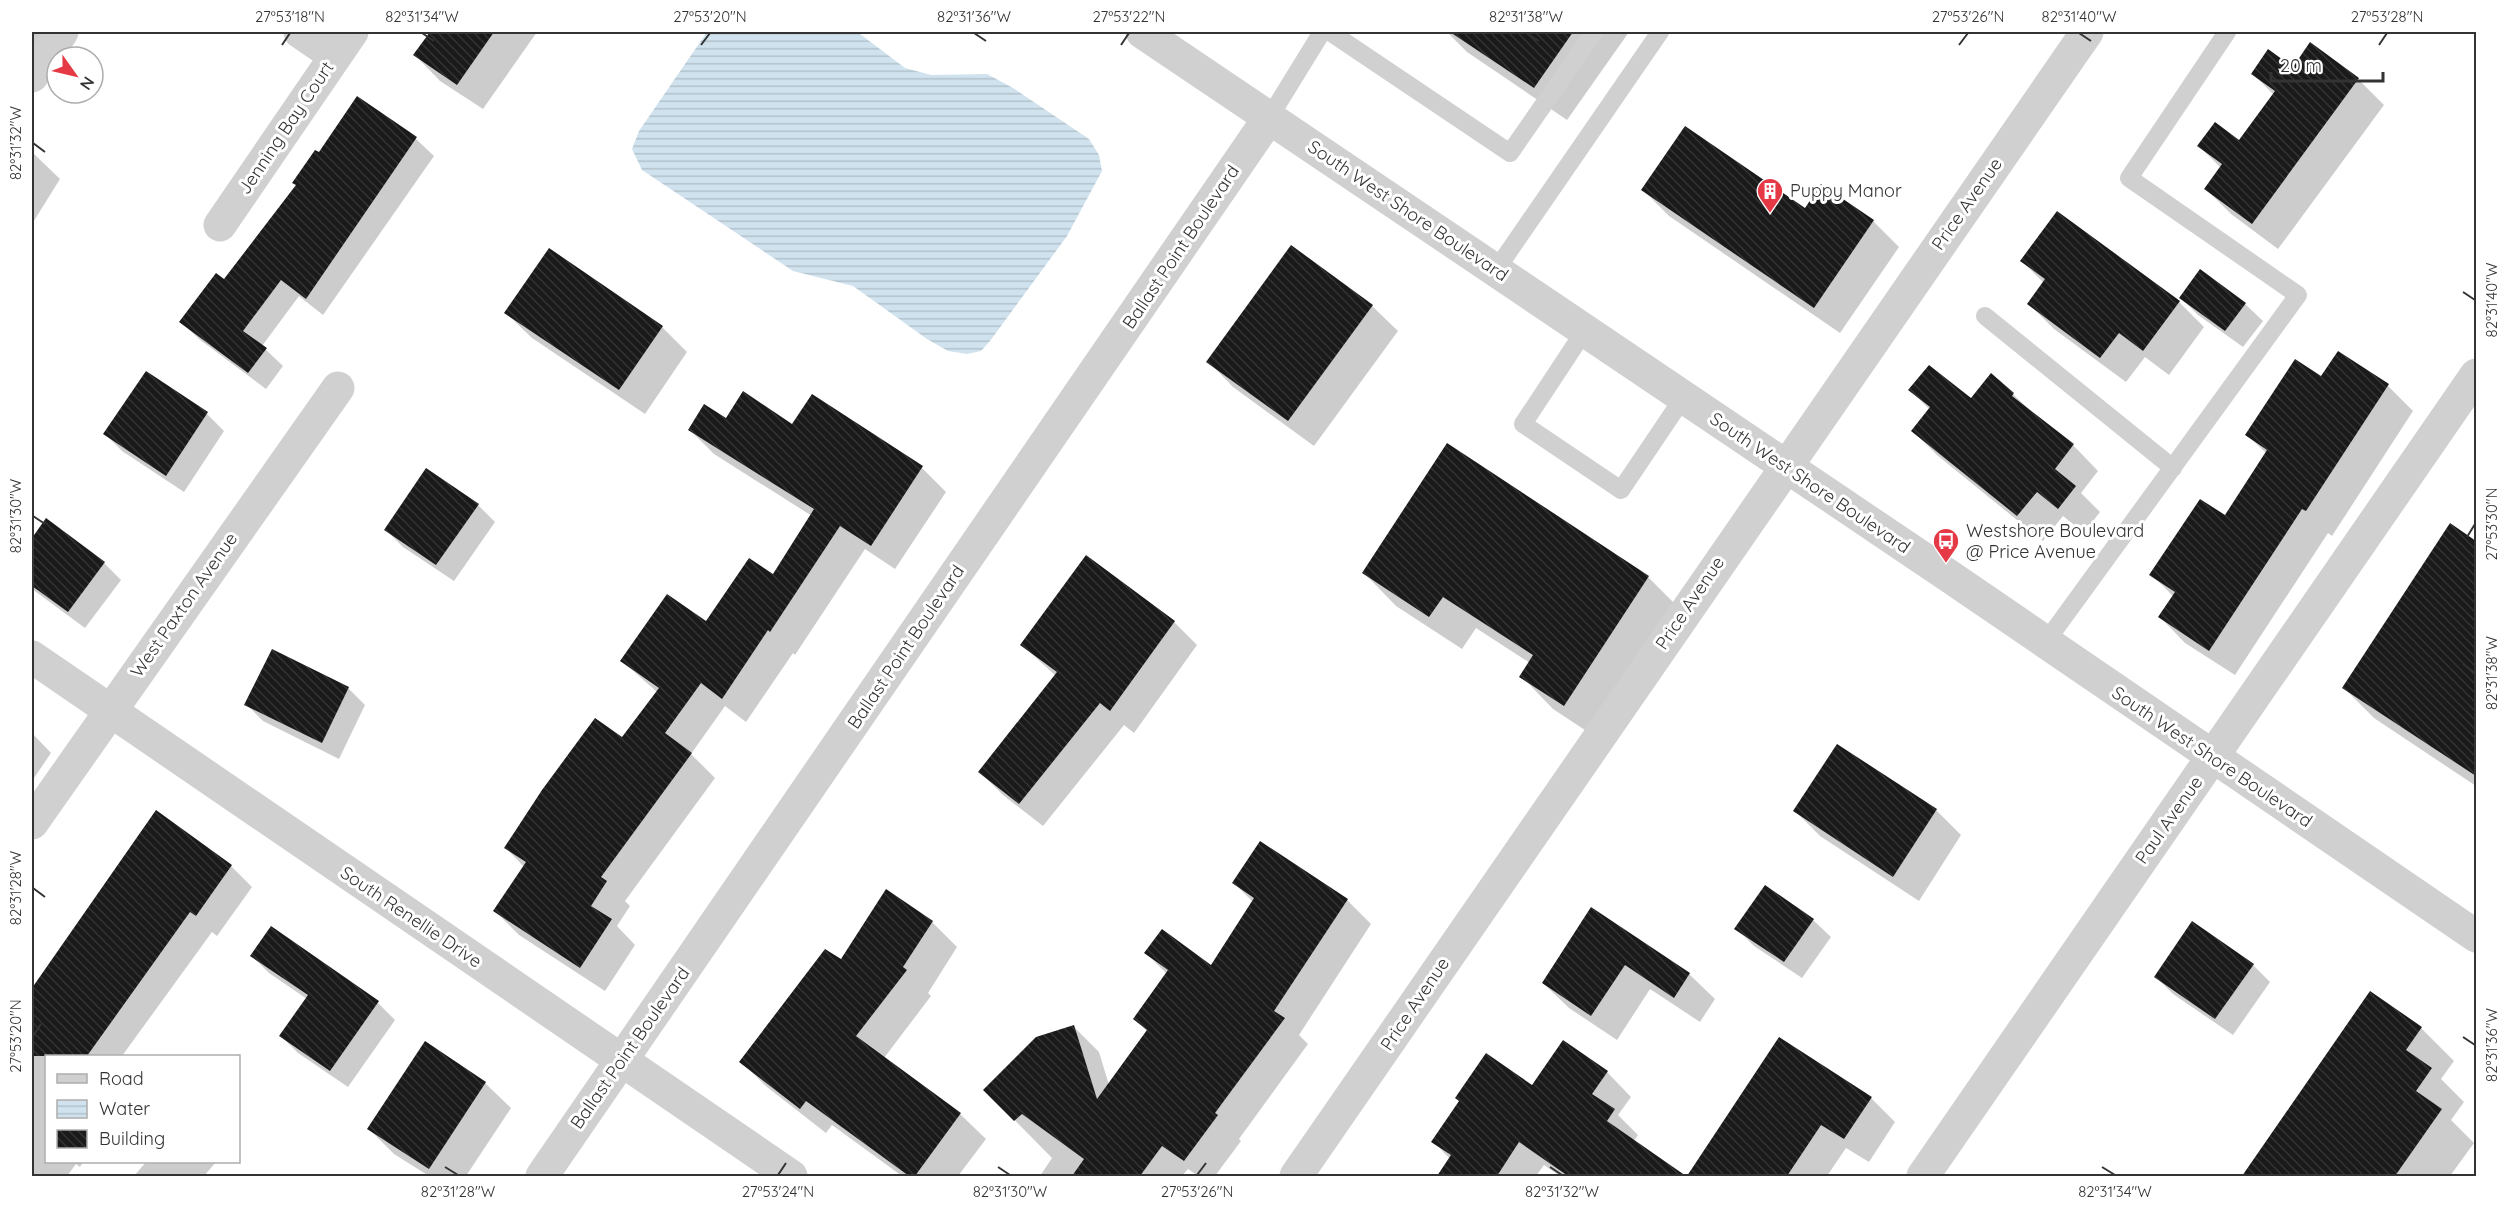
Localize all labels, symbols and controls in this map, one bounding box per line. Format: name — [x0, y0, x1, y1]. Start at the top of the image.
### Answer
text: 27°53'18"N — [255, 7, 325, 26]
text: 82°31'34"W — [385, 7, 459, 26]
text: 27°53'20"N — [673, 7, 747, 26]
text: 82°31'36"W — [937, 7, 1011, 26]
text: 27°53'22"N — [1093, 7, 1165, 26]
text: 82°31'38"W — [1489, 7, 1563, 26]
text: 27°53'26"N — [1932, 7, 2004, 26]
text: 82°31'40"W — [2042, 7, 2117, 26]
text: 27°53'28"N — [2351, 7, 2423, 26]
north arrow — [45, 45, 105, 105]
scale bar — [2271, 45, 2384, 83]
text: 20 m — [2280, 54, 2322, 77]
street label: Jenning Bay Court — [233, 57, 339, 199]
text: N — [76, 73, 99, 94]
text: 82°31'32"W — [6, 105, 25, 180]
street label: South West Shore Boulevard — [1304, 135, 1513, 286]
street label: Price Avenue — [1926, 153, 2007, 254]
street label: Ballast Point Boulevard — [1117, 160, 1244, 333]
building icon: Puppy Manor — [1755, 176, 1785, 214]
place label: Puppy Manor — [1790, 179, 1902, 202]
text: 82°31'40"W — [2482, 262, 2501, 337]
street label: South West Shore Boulevard — [1706, 407, 1915, 558]
text: 82°31'30"W — [6, 478, 25, 553]
text: 27°53'30"N — [2482, 487, 2501, 561]
place label: Westshore Boulevard @ Price Avenue — [1966, 519, 2144, 563]
bus stop icon: Westshore Boulevard @ Price Avenue — [1931, 526, 1961, 564]
street label: West Paxton Avenue — [125, 528, 242, 682]
street label: Price Avenue — [1650, 552, 1729, 654]
street label: Ballast Point Boulevard — [842, 560, 969, 733]
text: 82°31'38"W — [2482, 636, 2501, 710]
street label: South West Shore Boulevard — [2108, 681, 2317, 832]
street label: Paul Avenue — [2130, 771, 2207, 868]
text: 82°31'28"W — [6, 850, 25, 925]
street label: South Renellie Drive — [336, 861, 486, 972]
street label: Price Avenue — [1375, 953, 1454, 1055]
street label: Ballast Point Boulevard — [565, 962, 694, 1133]
text: 27°53'20"N — [6, 999, 25, 1073]
text: 82°31'36"W — [2482, 1008, 2501, 1082]
legend — [45, 1055, 240, 1163]
text: Road — [99, 1067, 144, 1090]
text: Water — [99, 1097, 150, 1120]
text: Building — [99, 1127, 165, 1150]
text: 82°31'28"W — [421, 1182, 496, 1201]
text: 27°53'24"N — [742, 1182, 814, 1201]
text: 82°31'30"W — [973, 1182, 1048, 1201]
text: 27°53'26"N — [1161, 1182, 1233, 1201]
text: 82°31'32"W — [1525, 1182, 1600, 1201]
text: 82°31'34"W — [2078, 1182, 2152, 1201]

